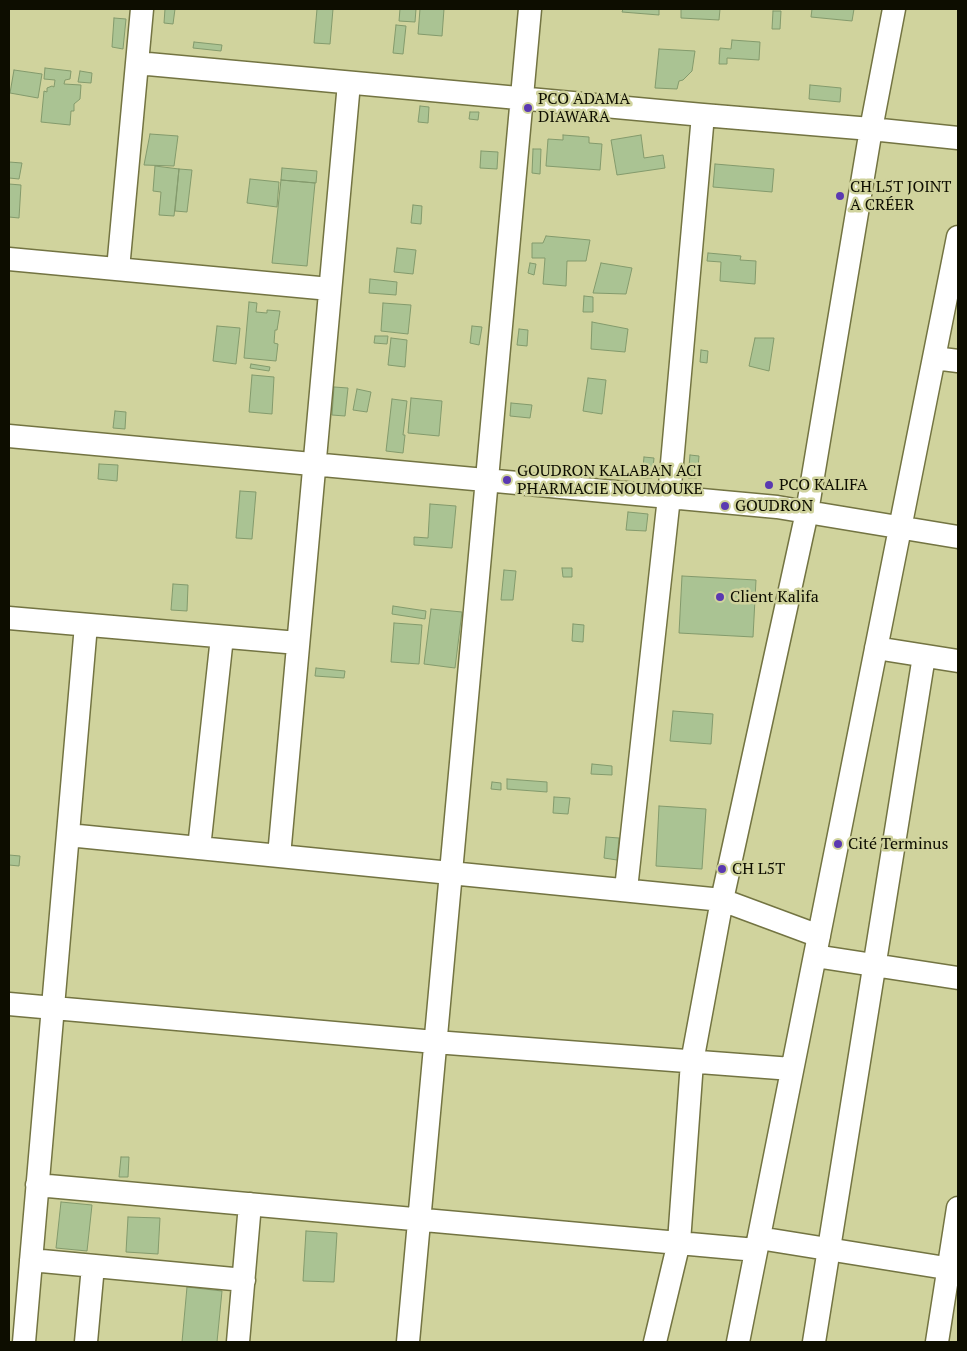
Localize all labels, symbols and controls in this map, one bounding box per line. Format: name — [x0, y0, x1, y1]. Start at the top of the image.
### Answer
place label: PCO ADAMA DIAWARA — [538, 89, 630, 127]
marker: PCO ADAMA DIAWARA — [522, 102, 534, 114]
place label: CH L5T JOINT A CRÉER — [850, 177, 951, 215]
marker: CH L5T JOINT A CRÉER — [834, 190, 846, 202]
place label: GOUDRON KALABAN ACI PHARMACIE NOUMOUKE — [517, 461, 703, 499]
marker: GOUDRON KALABAN ACI PHARMACIE NOUMOUKE — [501, 474, 513, 486]
place label: PCO KALIFA — [779, 475, 868, 495]
marker: PCO KALIFA — [763, 479, 775, 491]
place label: GOUDRON — [735, 496, 813, 516]
marker: GOUDRON — [719, 500, 731, 512]
place label: Client Kalifa — [730, 587, 819, 607]
marker: Client Kalifa — [714, 591, 726, 603]
place label: Cité Terminus — [848, 834, 948, 854]
marker: Cité Terminus — [832, 838, 844, 850]
place label: CH L5T — [732, 859, 785, 879]
marker: CH L5T — [716, 863, 728, 875]

